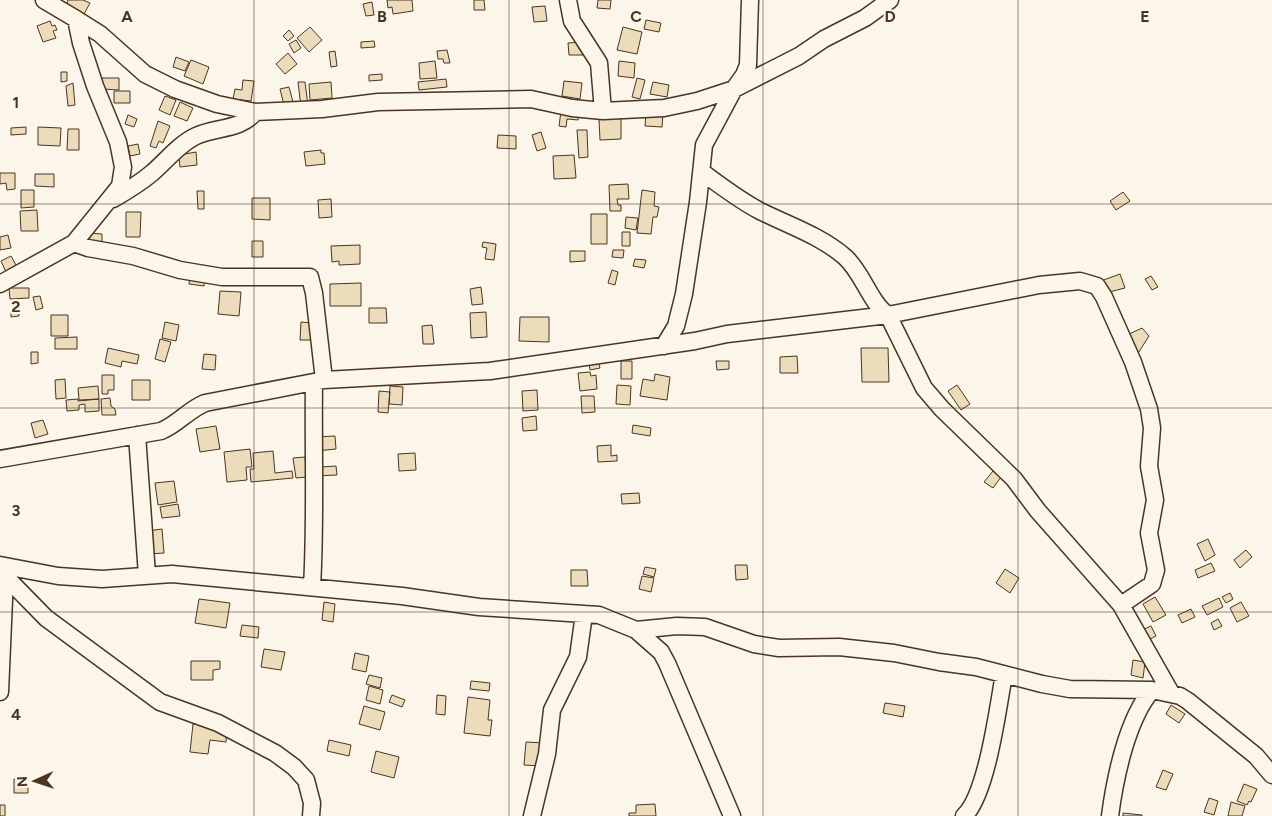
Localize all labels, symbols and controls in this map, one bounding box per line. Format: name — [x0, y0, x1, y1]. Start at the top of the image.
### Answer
text: A — [121, 7, 133, 26]
text: B — [377, 7, 387, 26]
text: C — [630, 7, 642, 26]
text: D — [884, 7, 896, 26]
text: E — [1140, 7, 1150, 26]
text: 1 — [13, 93, 19, 112]
text: 2 — [11, 297, 21, 316]
text: 3 — [12, 501, 21, 520]
text: 4 — [11, 705, 21, 724]
north arrow — [10, 756, 60, 806]
text: N — [14, 776, 31, 788]

